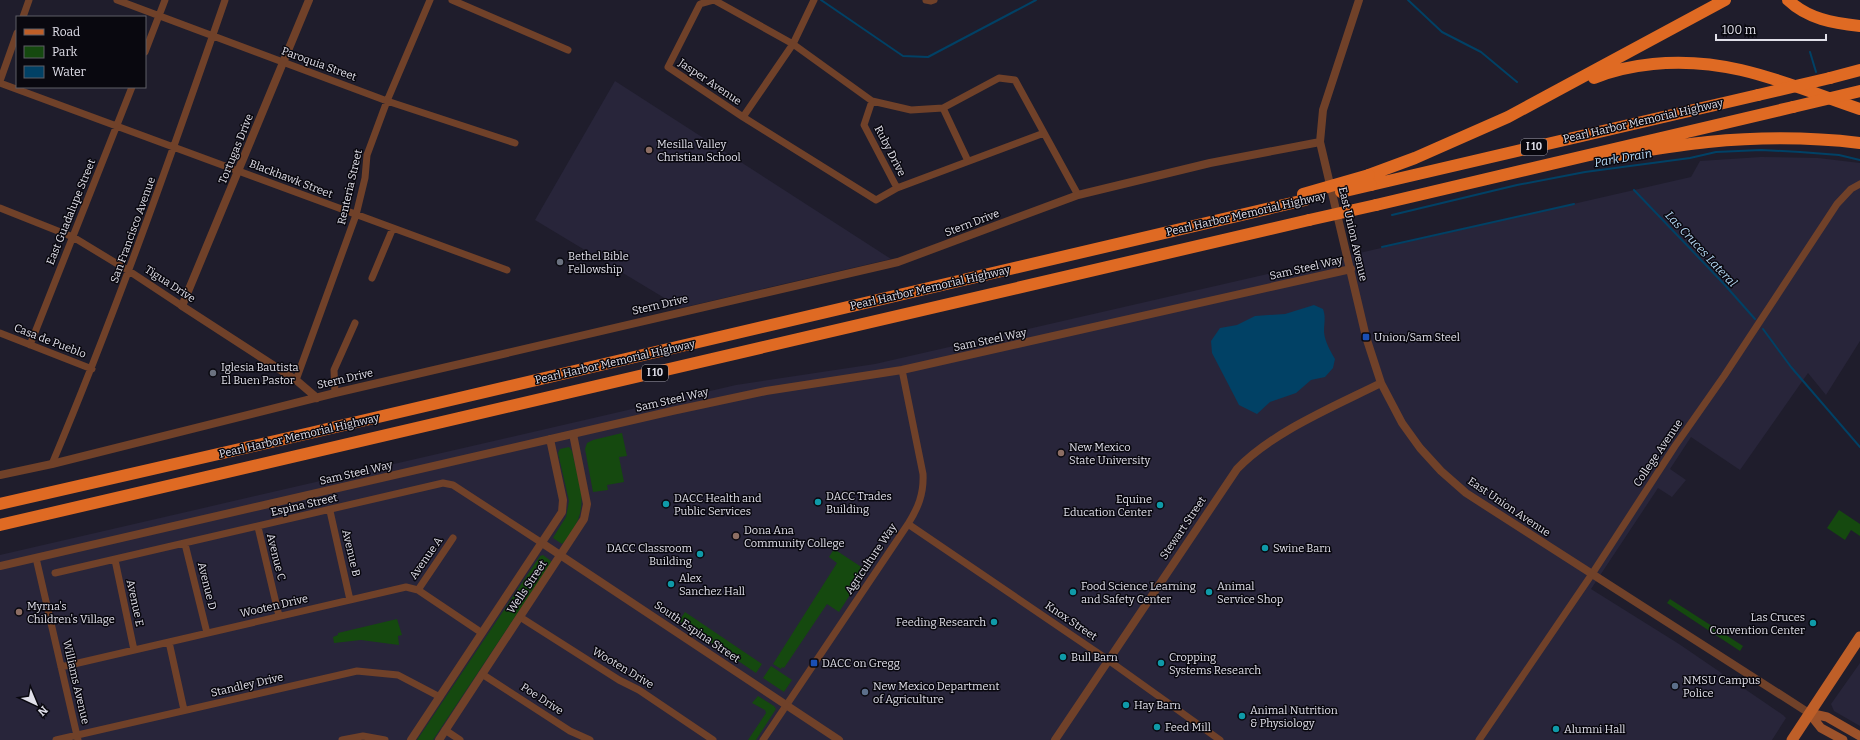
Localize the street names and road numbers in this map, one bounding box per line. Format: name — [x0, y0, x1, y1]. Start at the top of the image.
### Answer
street label: Paroquia Street — [280, 44, 358, 84]
street label: Jasper Avenue — [675, 56, 744, 108]
street label: Pearl Harbor Memorial Highway — [1562, 96, 1724, 146]
street label: Tortugas Drive — [216, 112, 256, 186]
street label: Ruby Drive — [872, 123, 908, 179]
road number: I 10 — [1521, 139, 1547, 155]
street label: Renteria Street — [335, 148, 365, 226]
street label: East Guadalupe Street — [44, 157, 98, 267]
street label: Blackhawk Street — [247, 157, 335, 201]
street label: San Francisco Avenue — [108, 175, 158, 285]
street label: East Union Avenue — [1336, 185, 1370, 283]
street label: Pearl Harbor Memorial Highway — [1165, 189, 1327, 239]
street label: Stern Drive — [943, 207, 1001, 239]
street label: Sam Steel Way — [1268, 253, 1344, 283]
street label: Tigua Drive — [142, 263, 198, 305]
street label: Pearl Harbor Memorial Highway — [849, 263, 1011, 313]
street label: Stern Drive — [631, 292, 689, 318]
street label: Casa de Pueblo — [12, 321, 88, 361]
street label: Sam Steel Way — [952, 326, 1028, 354]
street label: Pearl Harbor Memorial Highway — [534, 337, 696, 387]
road number: I 10 — [642, 365, 668, 381]
street label: Stern Drive — [316, 366, 374, 392]
street label: Sam Steel Way — [634, 385, 710, 415]
street label: Pearl Harbor Memorial Highway — [218, 411, 380, 461]
street label: College Avenue — [1631, 417, 1685, 489]
street label: Sam Steel Way — [318, 458, 394, 488]
street label: East Union Avenue — [1465, 475, 1553, 539]
street label: Espina Street — [269, 491, 339, 519]
street label: Stewart Street — [1157, 494, 1209, 562]
street label: Agriculture Way — [843, 521, 900, 597]
street label: Avenue B — [339, 528, 363, 578]
street label: Avenue C — [264, 532, 288, 582]
street label: Avenue A — [407, 534, 445, 582]
street label: Wells Street — [504, 558, 550, 616]
street label: Avenue D — [195, 561, 219, 611]
street label: Avenue E — [124, 578, 146, 628]
street label: Wooten Drive — [239, 592, 309, 620]
street label: South Espina Street — [652, 599, 742, 665]
street label: Knox Street — [1043, 599, 1099, 643]
street label: Williams Avenue — [60, 639, 92, 725]
street label: Wooten Drive — [590, 645, 656, 691]
street label: Standley Drive — [210, 670, 284, 700]
street label: Poe Drive — [518, 680, 566, 718]

